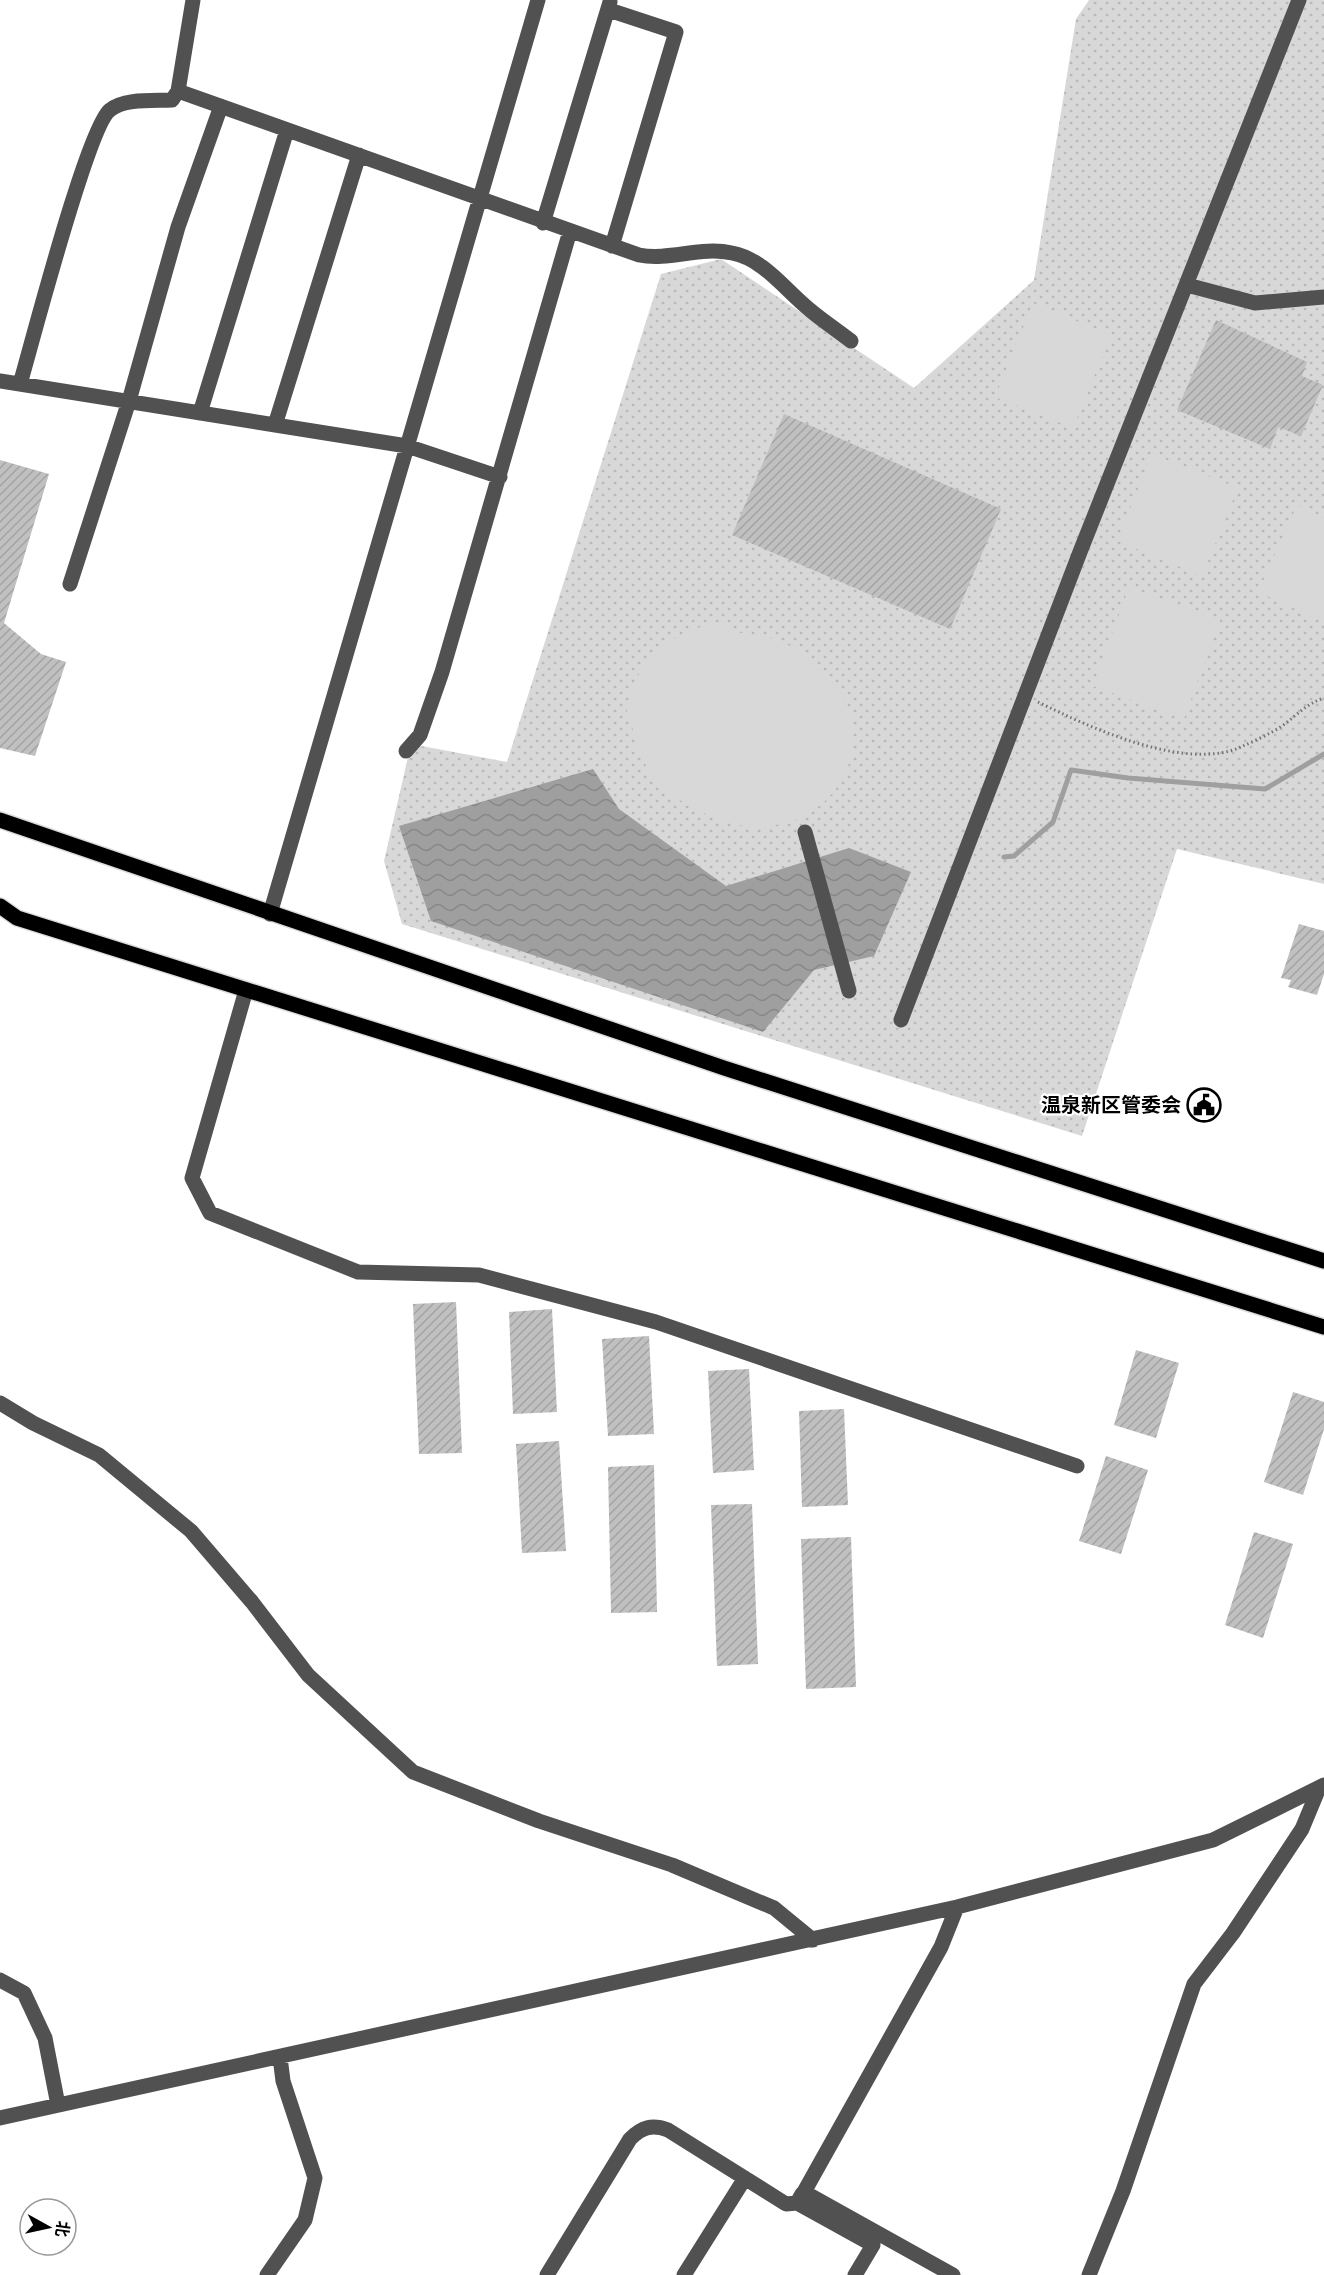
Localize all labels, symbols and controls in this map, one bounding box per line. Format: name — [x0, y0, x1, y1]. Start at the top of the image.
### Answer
public building icon: 温泉新区管委会 — [1186, 1087, 1222, 1123]
place label: 温泉新区管委会 — [1041, 1093, 1181, 1117]
north arrow — [18, 2197, 78, 2257]
text: 北 — [52, 2220, 73, 2238]

